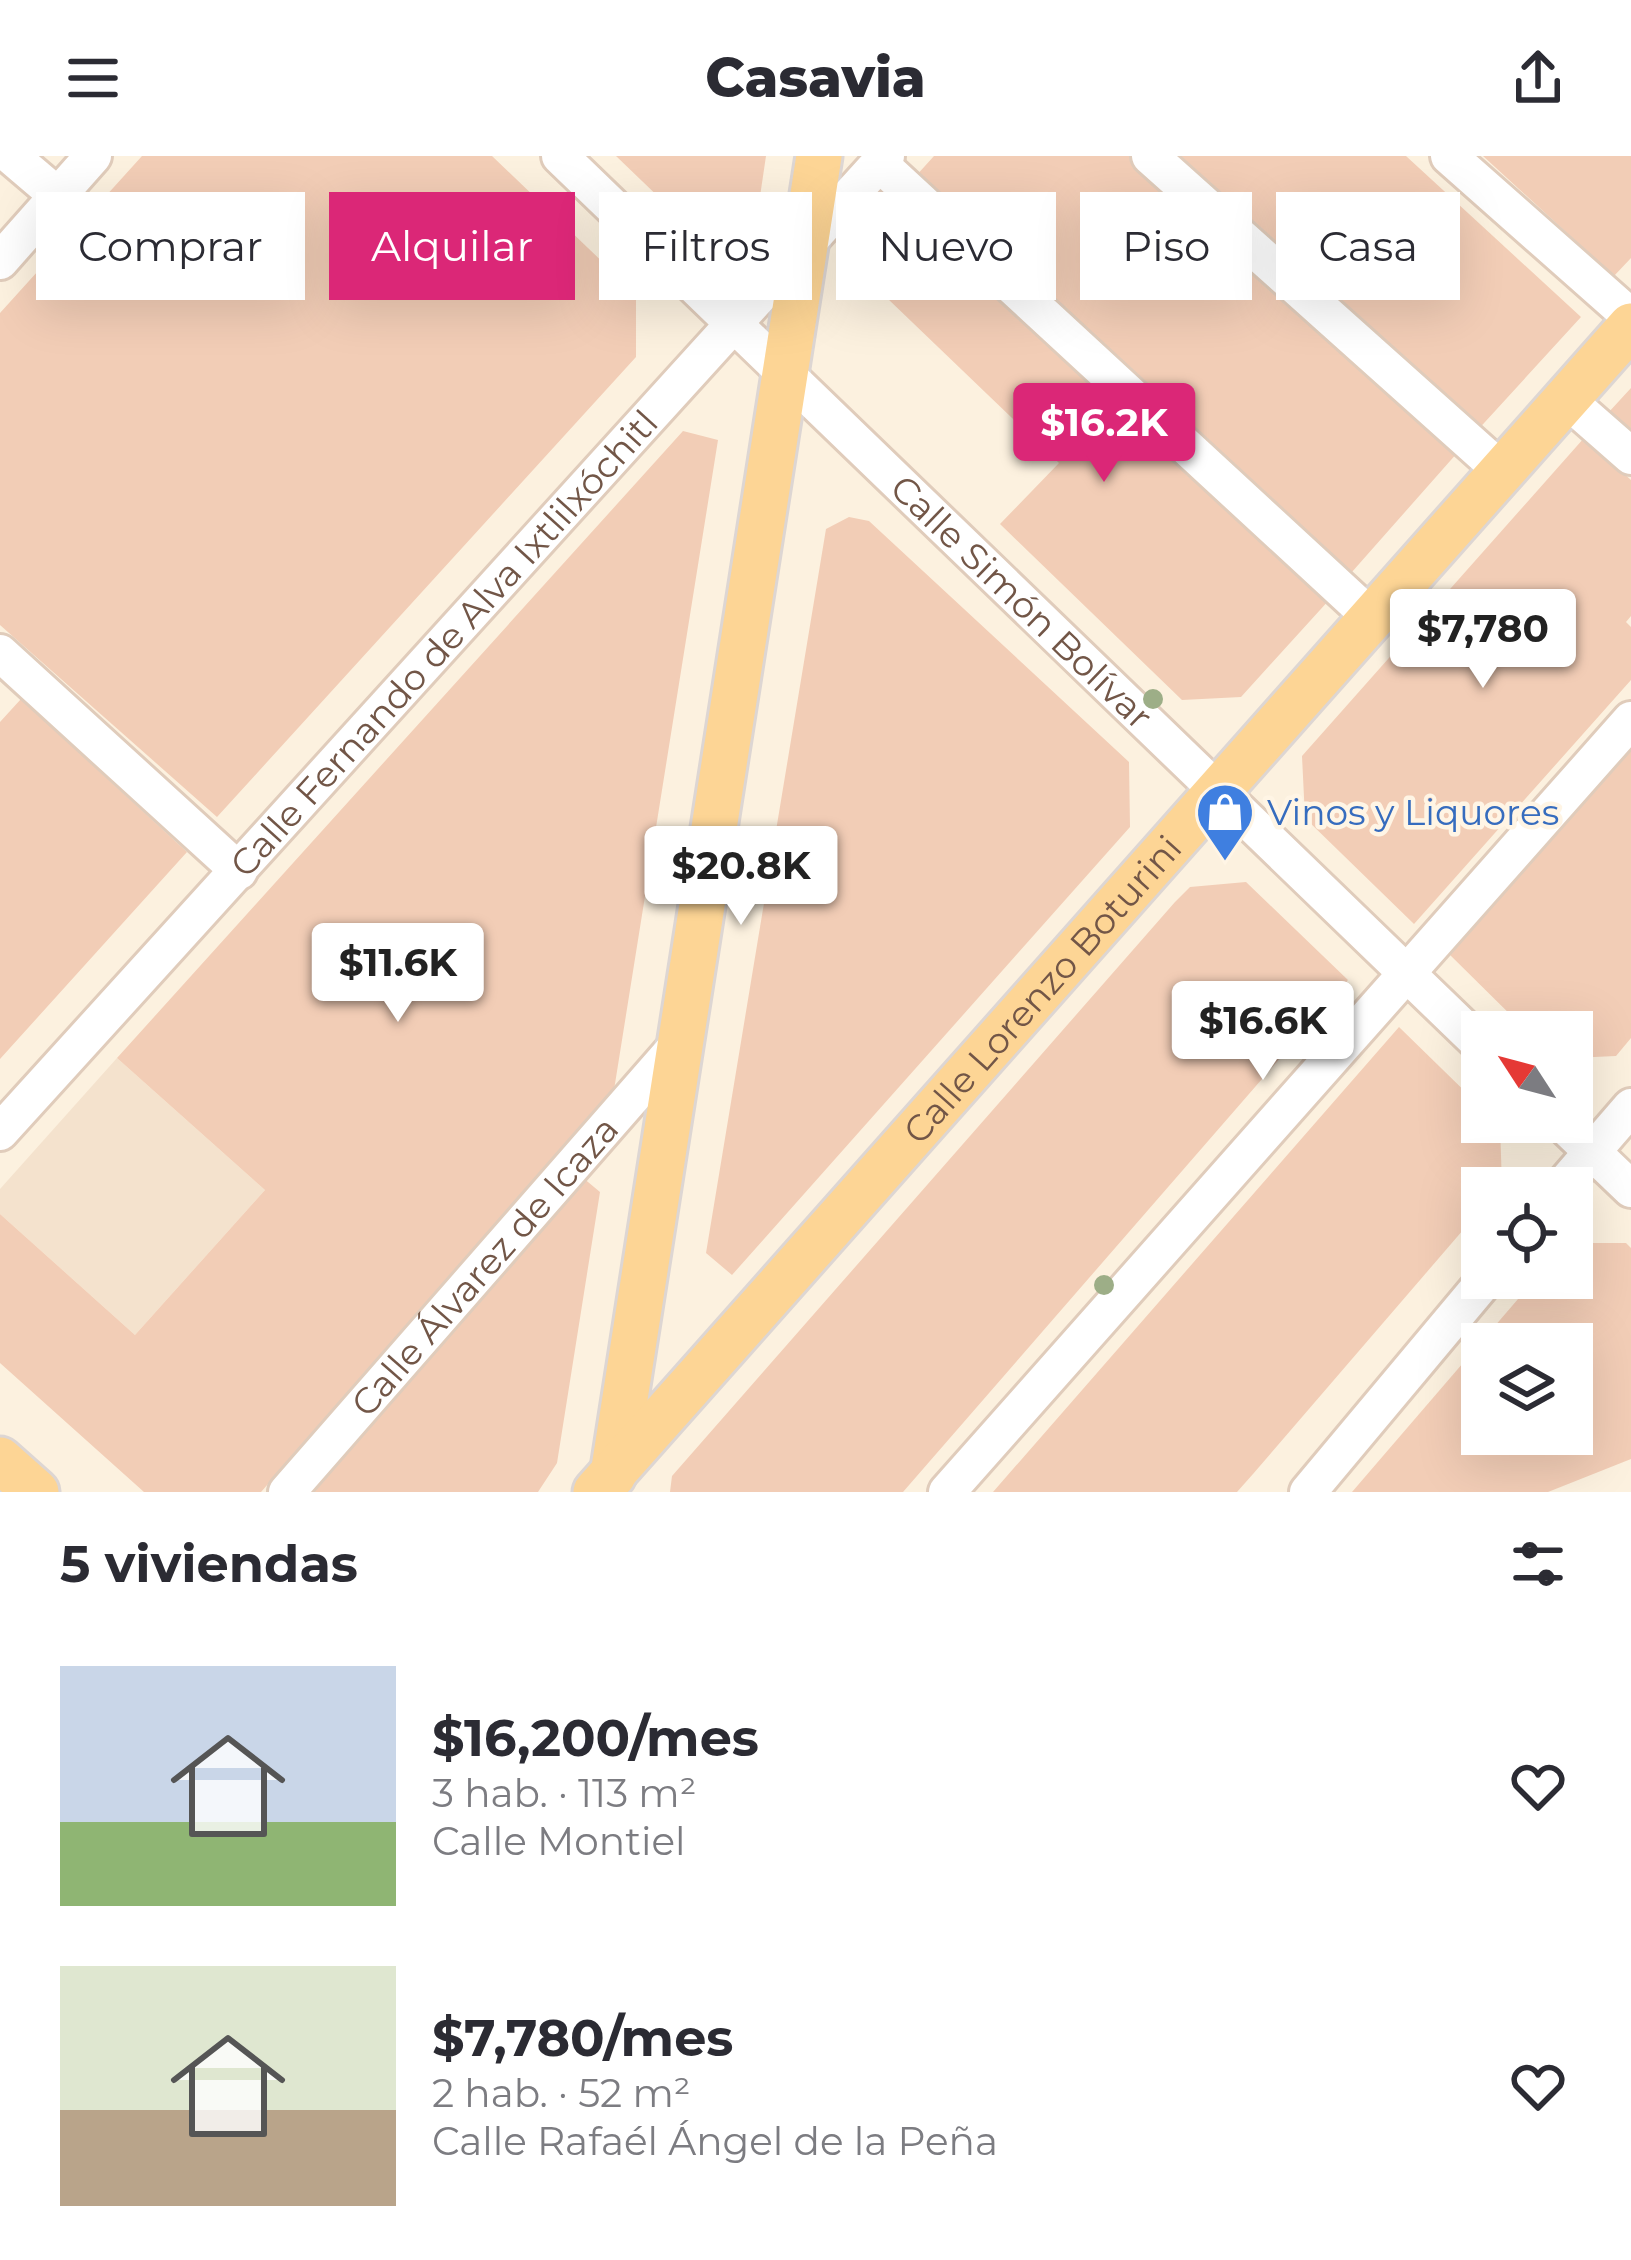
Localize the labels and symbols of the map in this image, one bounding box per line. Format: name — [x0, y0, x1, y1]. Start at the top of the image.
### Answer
pin: $16.2K — [1006, 383, 1202, 485]
street label: Calle Fernando de Alva Ixtlilxóchitl — [221, 401, 667, 886]
street label: Calle Simón Bolívar — [882, 466, 1162, 738]
pin: $7,780 — [1385, 589, 1581, 691]
shop icon: Vinos y Liquores — [1194, 781, 1256, 863]
place label: Vinos y Liquores — [1267, 790, 1559, 834]
pin: $20.8K — [643, 826, 839, 928]
street label: Calle Lorenzo Boturini — [894, 826, 1190, 1153]
pin: $11.6K — [300, 923, 496, 1025]
pin: $16.6K — [1165, 981, 1361, 1083]
north arrow — [1461, 1011, 1593, 1143]
street label: Calle Álvarez de Icaza — [342, 1107, 627, 1425]

